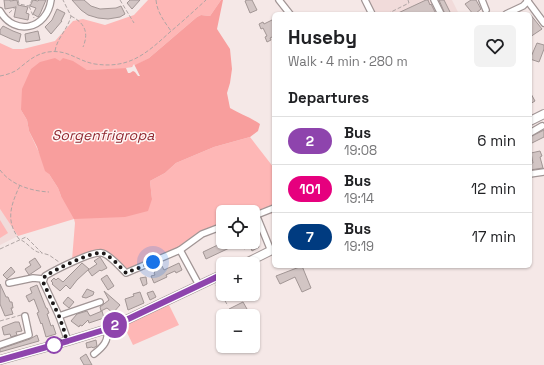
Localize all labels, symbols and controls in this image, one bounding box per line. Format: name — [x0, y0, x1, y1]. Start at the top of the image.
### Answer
text: Huseby — [288, 25, 357, 50]
button: heart — [474, 25, 516, 67]
text: Walk · 4 min · 280 m — [288, 53, 408, 70]
text: Departures — [288, 88, 369, 107]
text: Bus — [344, 123, 371, 142]
water label: Sorgenfrigropa — [52, 126, 155, 144]
text: 6 min — [477, 131, 516, 150]
text: 2 — [306, 132, 314, 150]
text: 19:08 — [344, 142, 377, 159]
text: Bus — [344, 171, 371, 190]
text: 12 min — [471, 179, 516, 198]
text: 101 — [299, 180, 321, 198]
text: 19:14 — [344, 190, 374, 207]
map controls — [216, 205, 260, 353]
button: locate — [216, 205, 260, 249]
text: Bus — [344, 219, 371, 238]
text: 17 min — [472, 227, 516, 246]
text: 7 — [306, 228, 314, 246]
text: 19:19 — [344, 238, 374, 255]
your location — [143, 252, 163, 272]
button: + — [216, 257, 260, 301]
button: − — [216, 309, 260, 353]
line badge: 2 — [102, 312, 128, 338]
text: 2 — [111, 316, 119, 334]
unlabelled marker — [45, 336, 63, 354]

